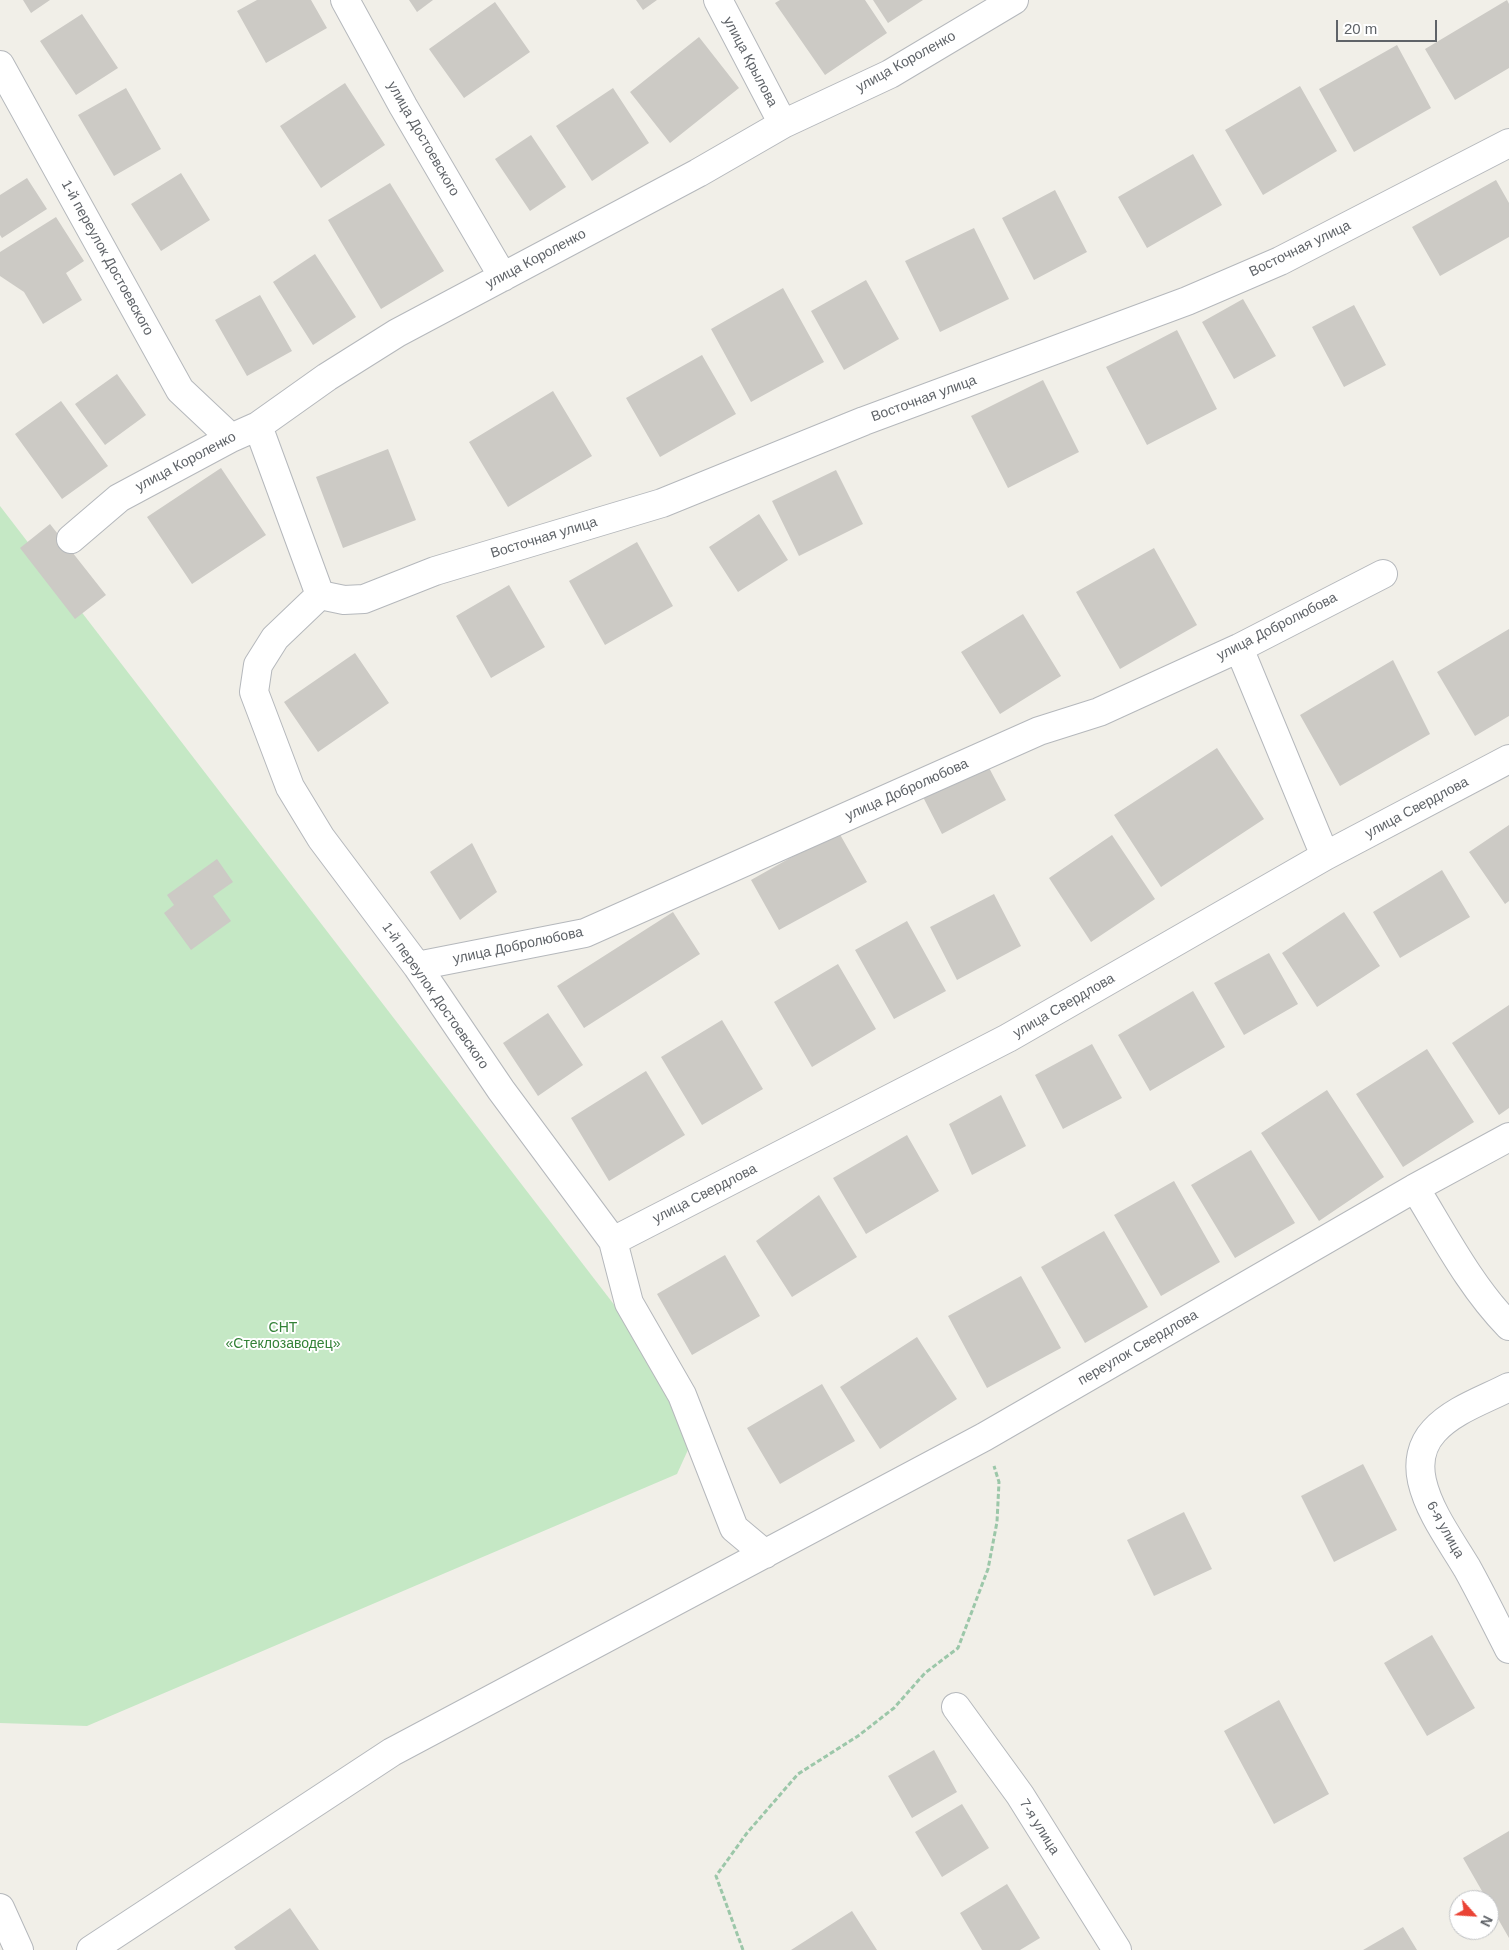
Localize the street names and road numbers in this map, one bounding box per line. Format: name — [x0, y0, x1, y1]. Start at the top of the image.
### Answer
street label: улица Крылова — [719, 14, 781, 110]
street label: улица Короленко — [853, 28, 959, 96]
street label: улица Достоевского — [383, 79, 463, 199]
street label: 1-й переулок Достоевского — [57, 177, 157, 339]
street label: Восточная улица — [1247, 217, 1353, 281]
street label: улица Короленко — [483, 225, 589, 293]
street label: Восточная улица — [869, 372, 979, 426]
street label: улица Короленко — [133, 428, 239, 496]
street label: Восточная улица — [489, 514, 599, 562]
street label: улица Добролюбова — [1214, 589, 1340, 665]
street label: улица Добролюбова — [843, 755, 971, 825]
street label: улица Свердлова — [1363, 774, 1471, 842]
street label: 1-й переулок Достоевского — [378, 920, 492, 1072]
street label: улица Добролюбова — [451, 924, 585, 968]
street label: улица Свердлова — [1010, 970, 1118, 1042]
street label: улица Свердлова — [650, 1161, 760, 1227]
street label: переулок Свердлова — [1075, 1307, 1201, 1389]
street label: 6-я улица — [1423, 1499, 1467, 1561]
street label: 7-я улица — [1015, 1796, 1063, 1858]

